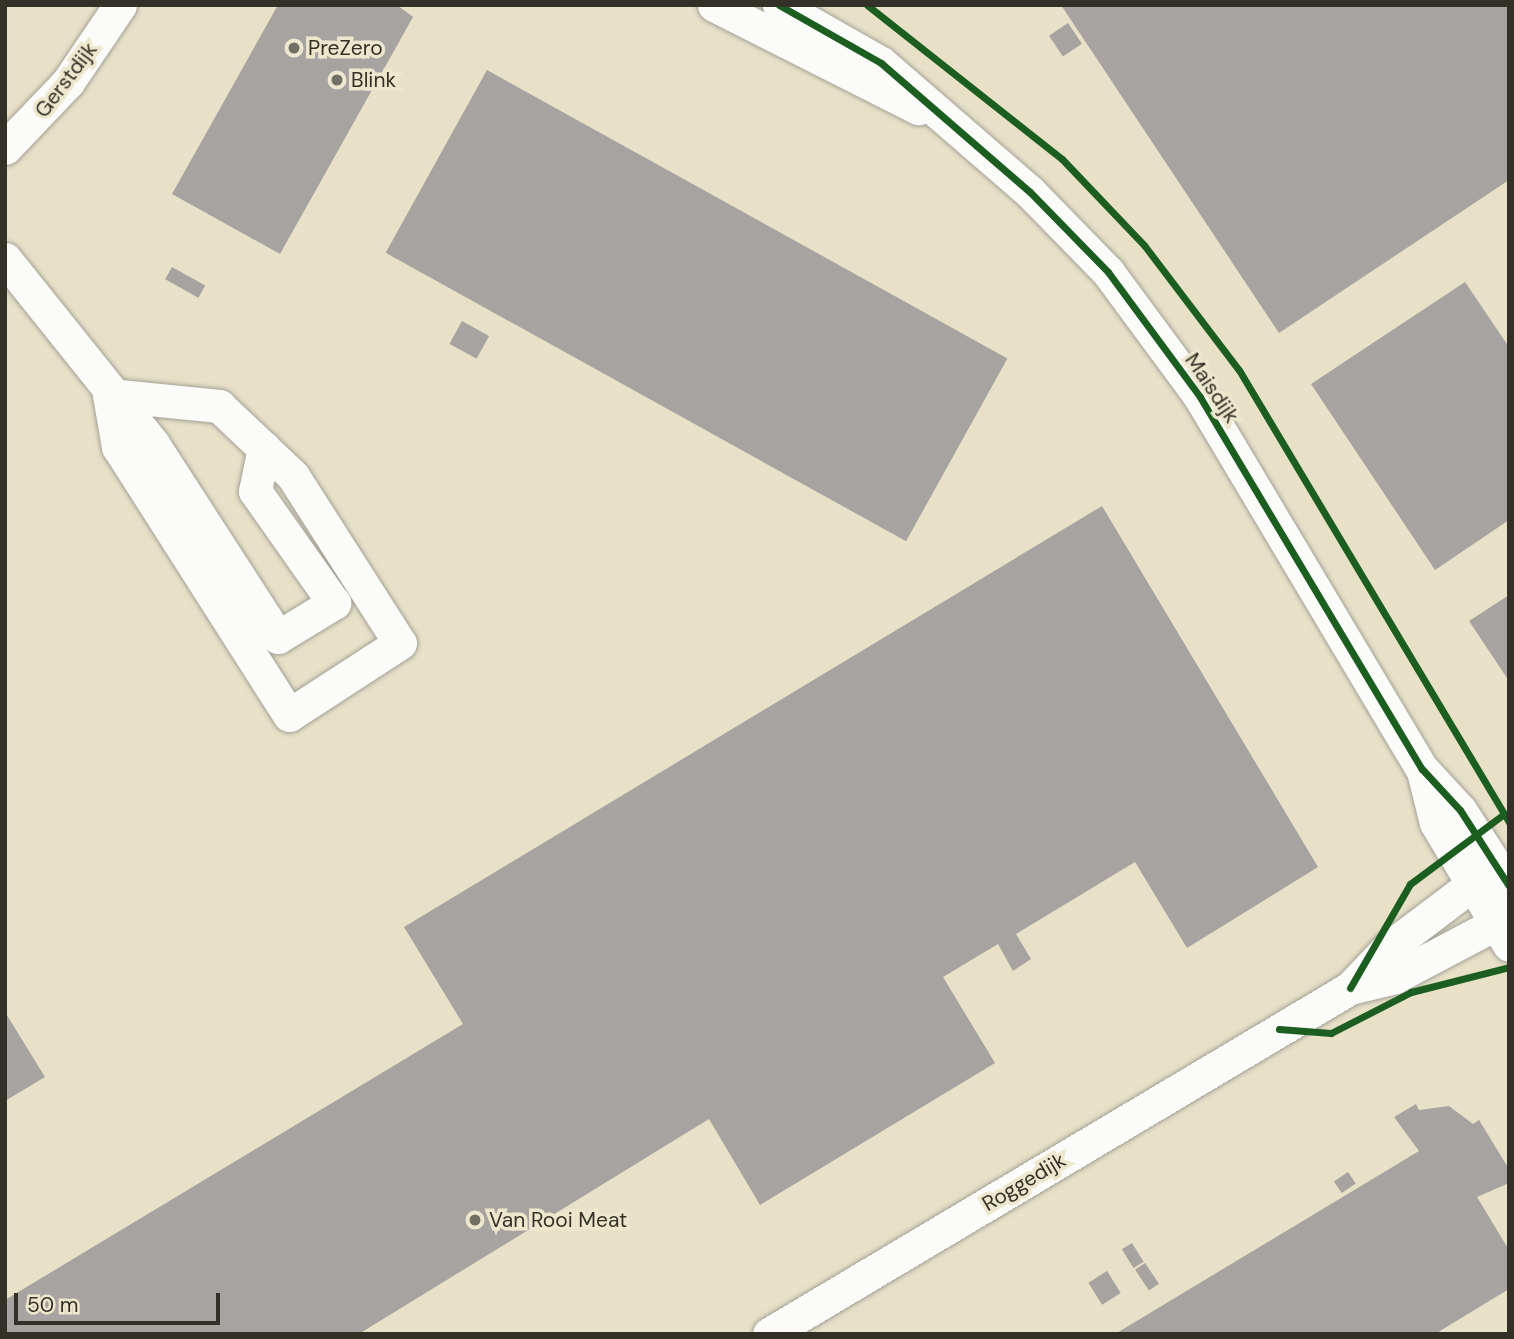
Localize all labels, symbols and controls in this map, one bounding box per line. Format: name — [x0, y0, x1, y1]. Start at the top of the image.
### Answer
place label: PreZero — [308, 35, 383, 61]
street label: Gerstdijk — [30, 37, 102, 123]
marker: PreZero — [286, 40, 302, 56]
place label: Blink — [351, 67, 396, 93]
marker: Blink — [329, 72, 345, 88]
street label: Maisdijk — [1180, 348, 1244, 428]
street label: Roggedijk — [978, 1147, 1070, 1217]
place label: Van Rooi Meat — [489, 1207, 627, 1233]
marker: Van Rooi Meat — [467, 1212, 483, 1228]
scale bar — [18, 1280, 224, 1324]
text: 50 m — [27, 1291, 78, 1319]

